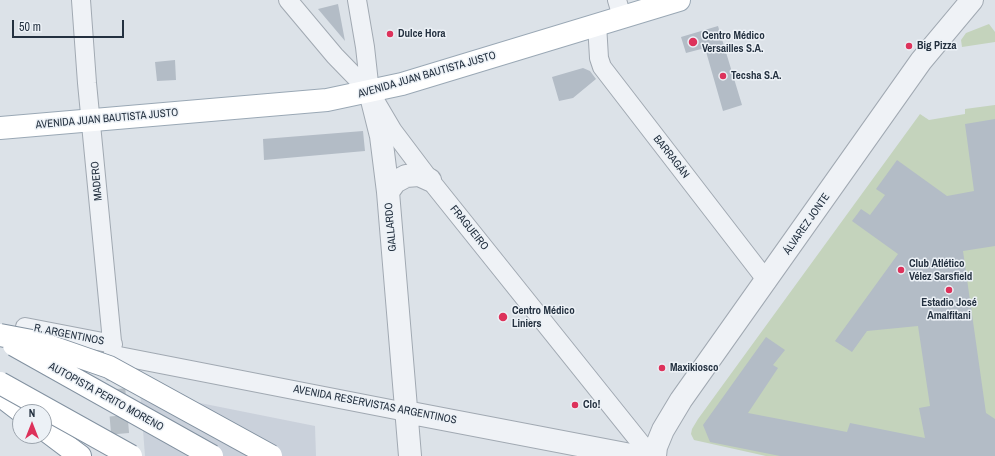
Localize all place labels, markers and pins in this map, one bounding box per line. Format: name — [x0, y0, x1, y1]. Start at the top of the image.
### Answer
place label: Dulce Hora — [398, 27, 446, 41]
marker: Dulce Hora — [385, 29, 395, 39]
place label: Centro Médico Versailles S.A. — [702, 29, 765, 55]
marker: Centro Médico Versailles S.A. — [687, 36, 699, 48]
place label: Big Pizza — [917, 39, 957, 53]
marker: Big Pizza — [904, 41, 914, 51]
place label: Tecsha S.A. — [731, 69, 781, 83]
marker: Tecsha S.A. — [718, 71, 728, 81]
place label: Club Atlético Vélez Sarsfield — [909, 257, 972, 283]
marker: Club Atlético Vélez Sarsfield — [896, 265, 906, 275]
marker: Estadio José Amalfitani — [944, 285, 954, 295]
place label: Estadio José Amalfitani — [921, 296, 977, 322]
place label: Centro Médico Liniers — [512, 304, 575, 330]
marker: Centro Médico Liniers — [497, 311, 509, 323]
place label: Maxikiosco — [670, 361, 719, 375]
marker: Maxikiosco — [657, 363, 667, 373]
place label: Clo! — [583, 398, 601, 412]
marker: Clo! — [570, 400, 580, 410]

